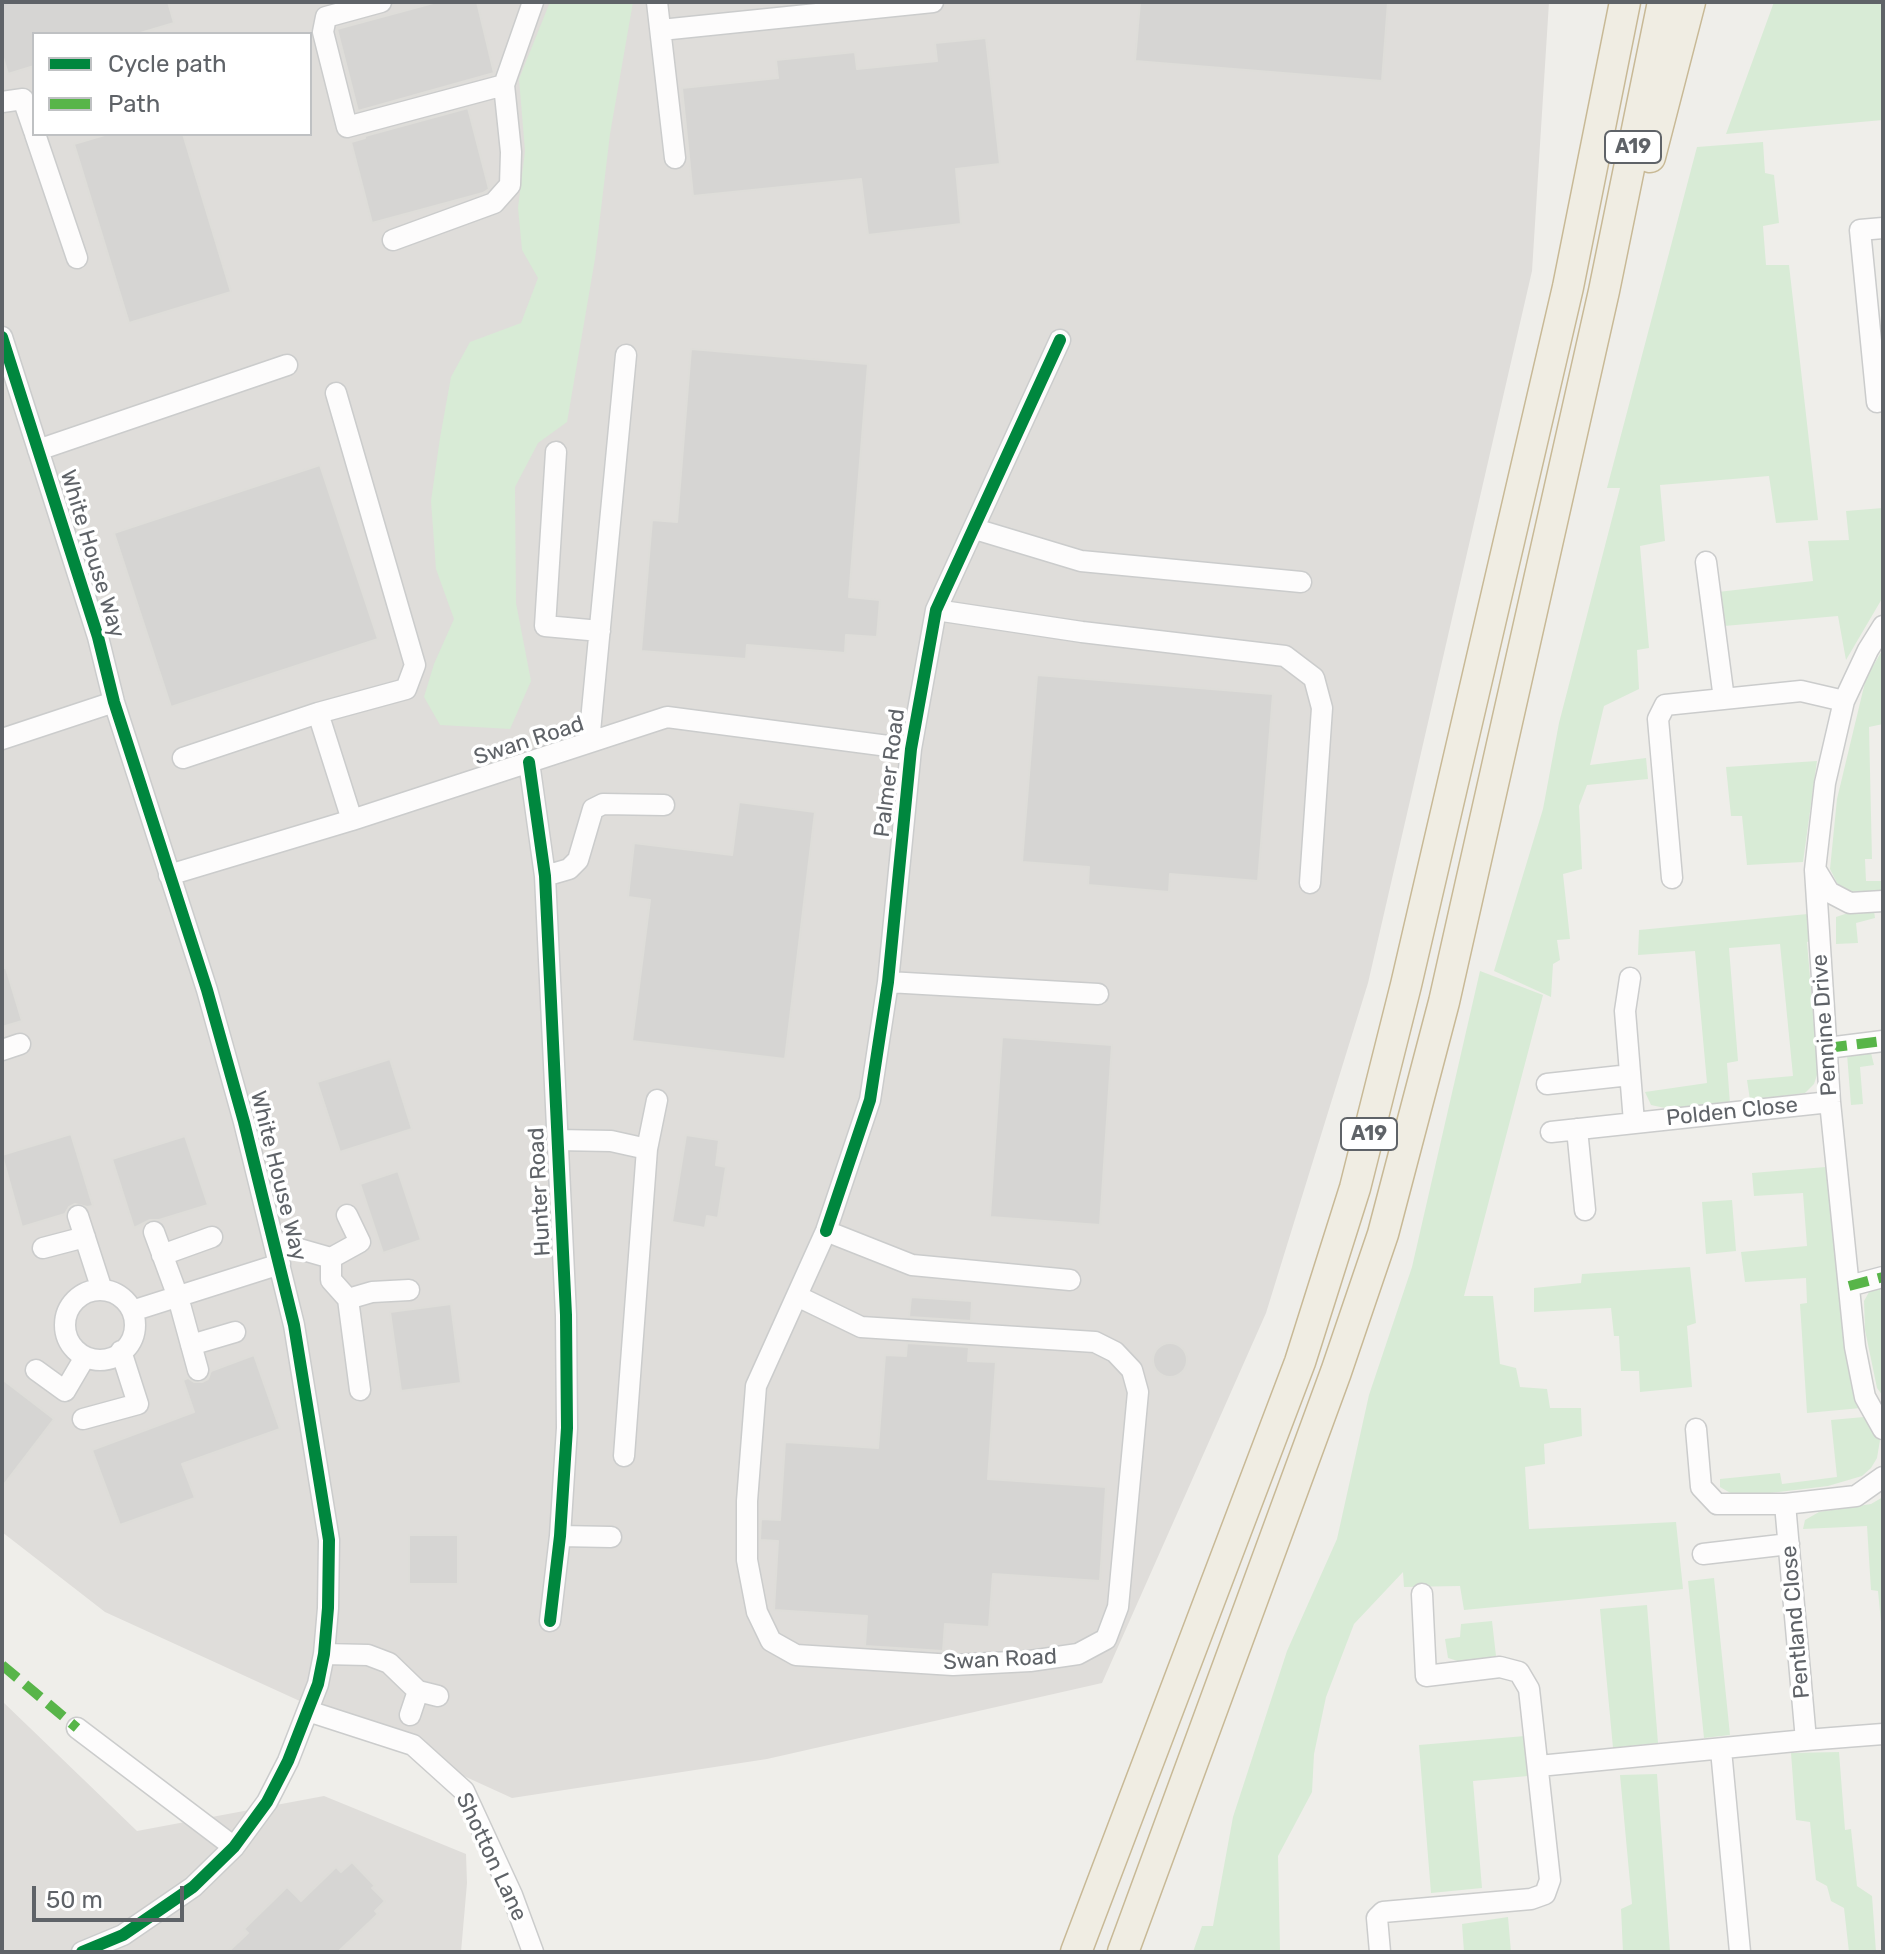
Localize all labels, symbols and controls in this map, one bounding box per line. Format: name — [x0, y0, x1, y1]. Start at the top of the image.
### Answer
legend — [32, 32, 312, 136]
text: Cycle path — [108, 50, 227, 78]
text: Path — [108, 90, 160, 118]
road number: A19 — [1605, 131, 1661, 163]
street label: White House Way — [54, 467, 130, 641]
street label: Palmer Road — [869, 707, 911, 839]
street label: Swan Road — [471, 711, 587, 771]
street label: Pennine Drive — [1807, 953, 1843, 1097]
street label: White House Way — [244, 1088, 312, 1264]
street label: Polden Close — [1665, 1092, 1799, 1132]
road number: A19 — [1341, 1118, 1397, 1150]
street label: Hunter Road — [523, 1127, 557, 1257]
street label: Pentland Close — [1776, 1544, 1816, 1700]
street label: Swan Road — [942, 1644, 1058, 1676]
street label: Shotton Lane — [450, 1789, 532, 1925]
scale bar — [36, 1870, 188, 1920]
text: 50 m — [46, 1886, 103, 1914]

